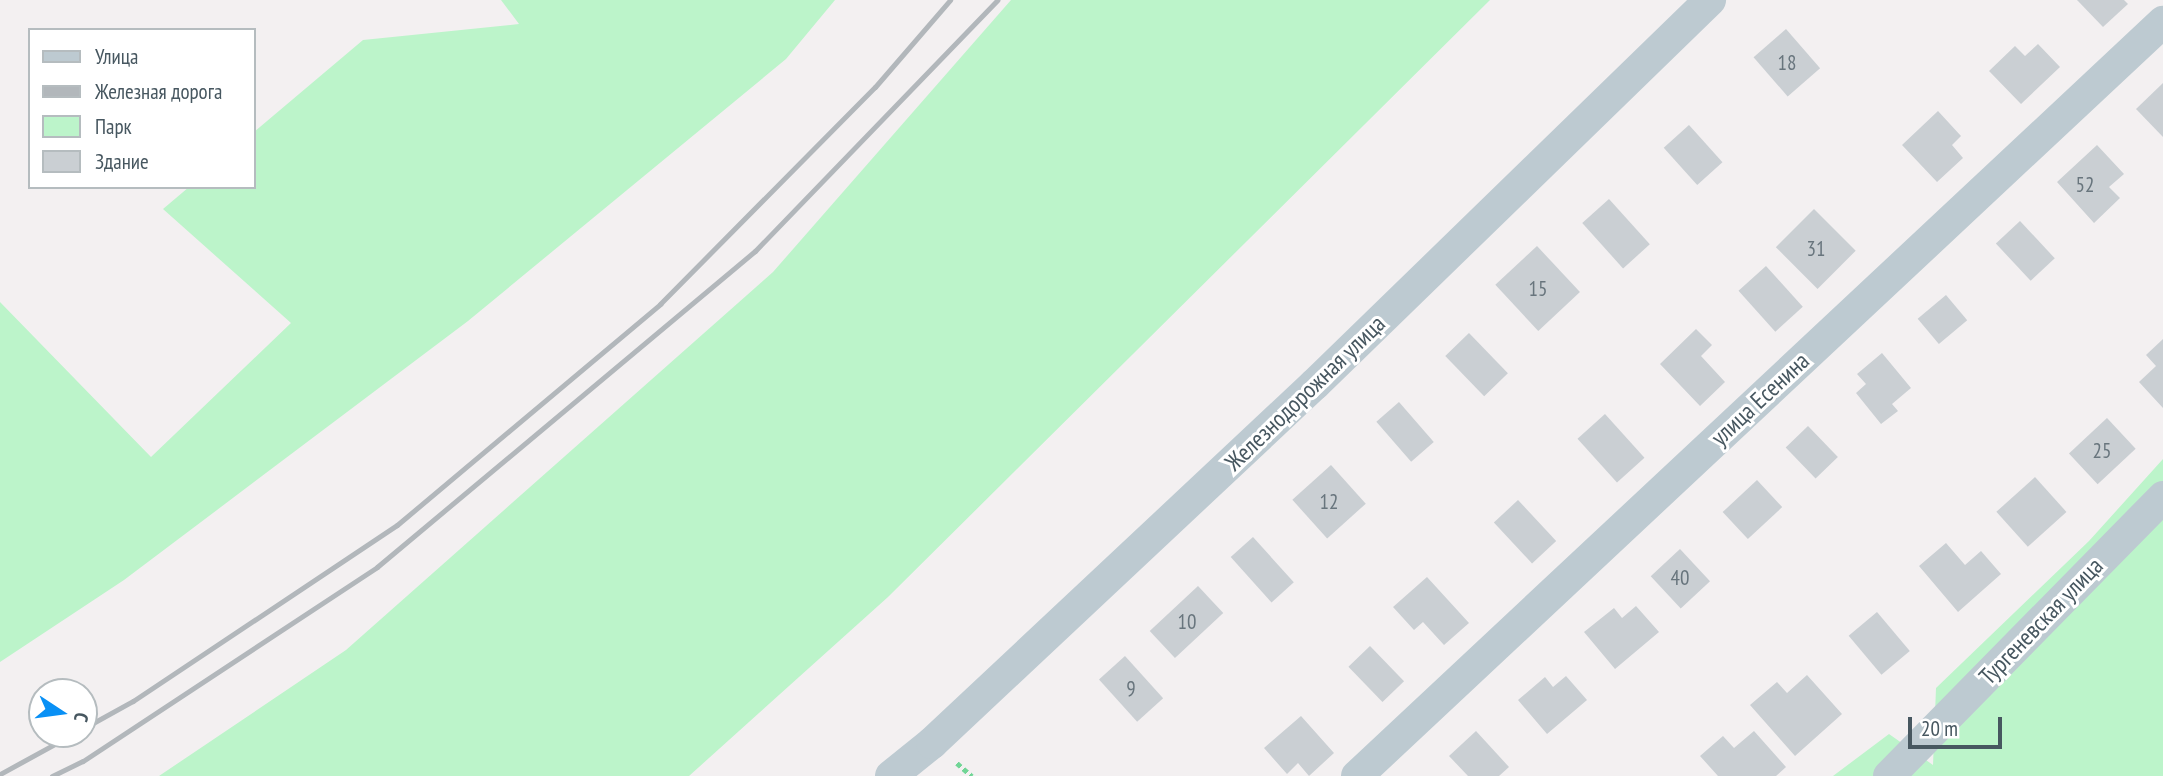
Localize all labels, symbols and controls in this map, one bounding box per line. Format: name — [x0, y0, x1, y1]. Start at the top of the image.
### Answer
legend — [28, 28, 256, 189]
text: Улица — [95, 43, 138, 70]
house number: 18 — [1778, 50, 1796, 76]
text: Железная дорога — [95, 78, 222, 105]
text: Парк — [95, 113, 132, 140]
text: Здание — [95, 148, 149, 175]
house number: 52 — [2076, 172, 2094, 198]
house number: 31 — [1807, 236, 1825, 262]
house number: 15 — [1529, 276, 1547, 302]
street label: Железнодорожная улица — [1219, 309, 1391, 477]
street label: улица Есенина — [1705, 346, 1815, 452]
house number: 25 — [2093, 438, 2111, 464]
house number: 12 — [1320, 489, 1338, 515]
street label: Тургеневская улица — [1973, 551, 2109, 691]
house number: 40 — [1671, 565, 1689, 591]
house number: 10 — [1178, 609, 1196, 635]
house number: 9 — [1126, 676, 1136, 702]
north arrow — [28, 678, 98, 748]
scale bar — [1911, 702, 2006, 746]
text: С — [69, 710, 94, 724]
text: 20 m — [1921, 715, 1958, 742]

